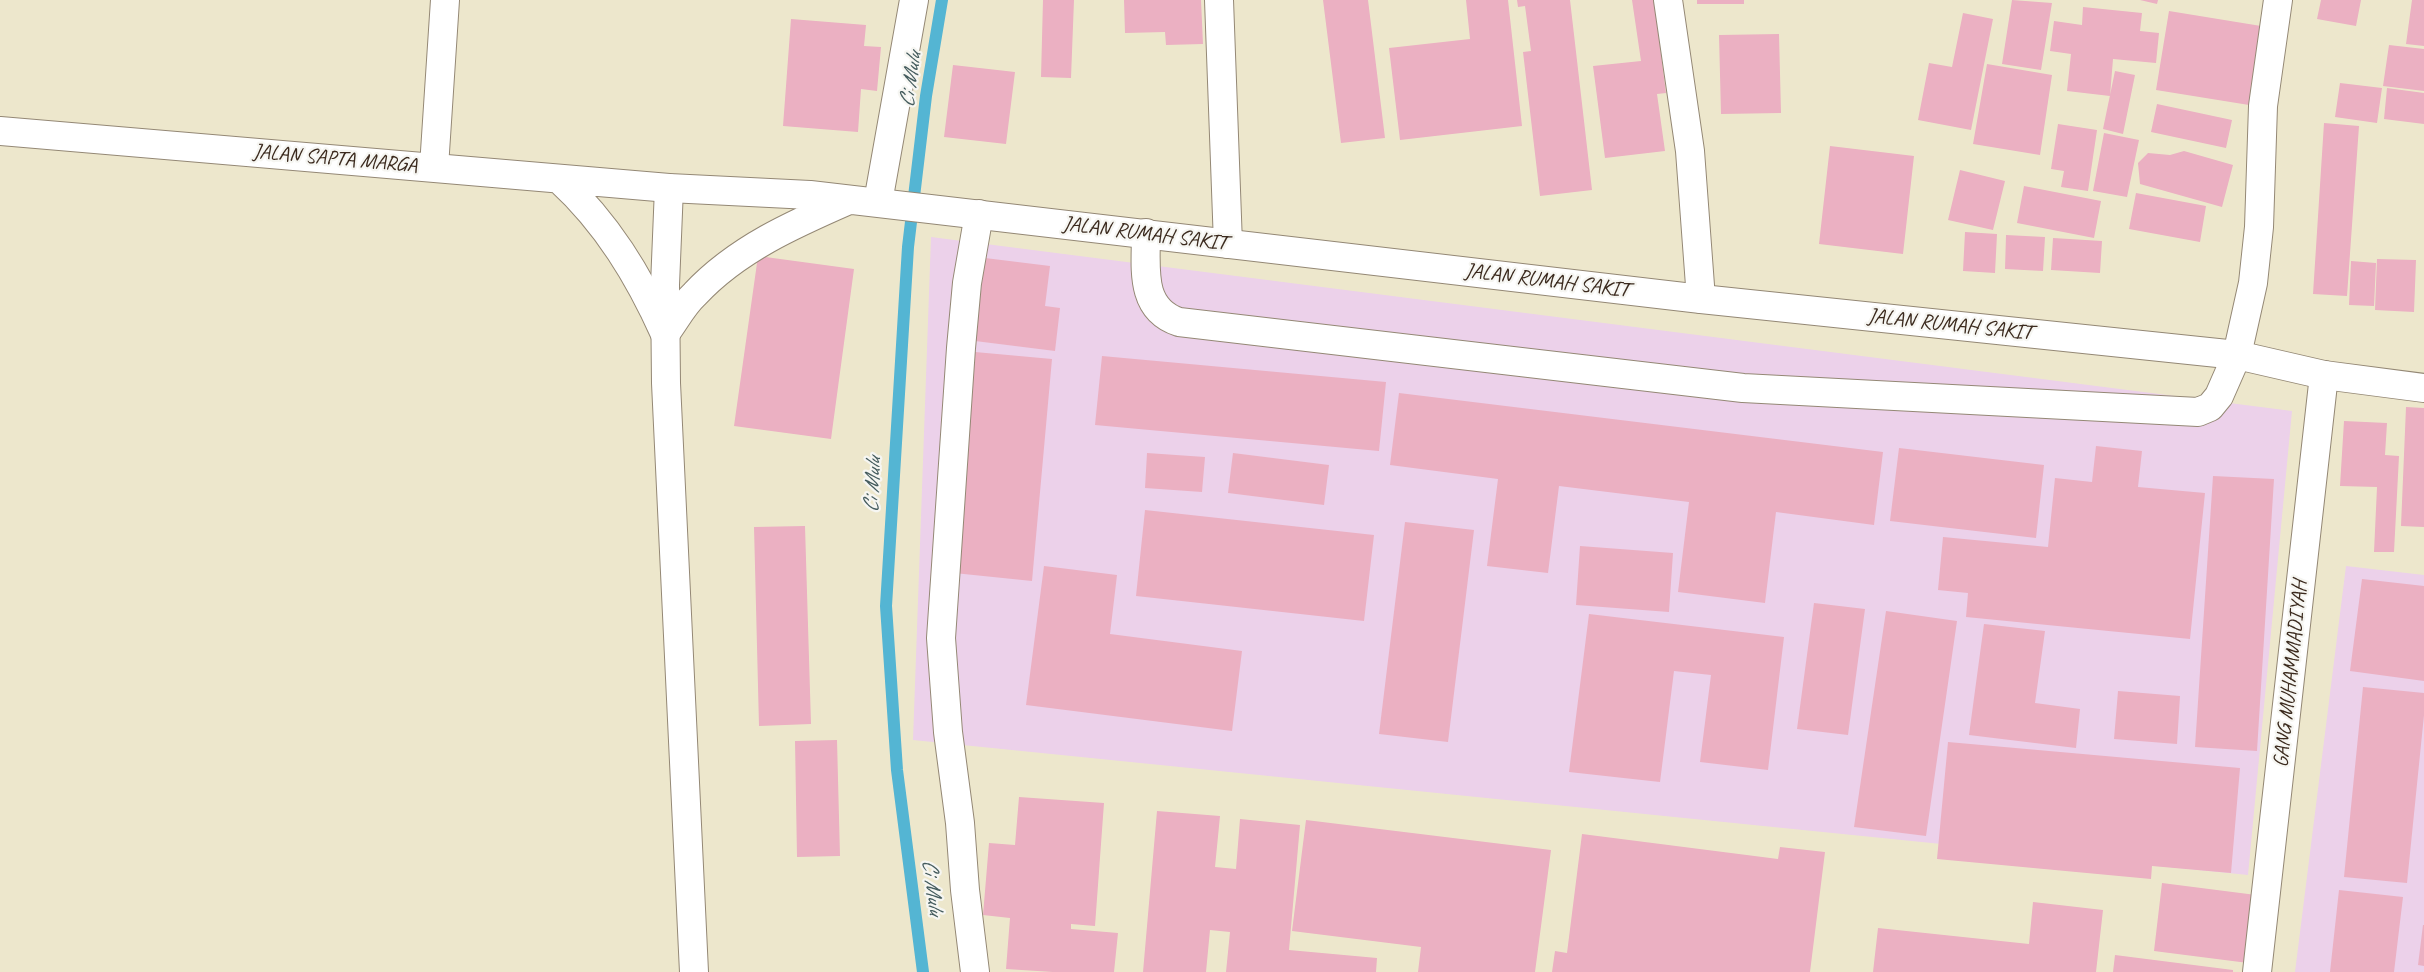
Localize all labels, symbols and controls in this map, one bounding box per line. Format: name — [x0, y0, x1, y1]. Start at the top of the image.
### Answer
water label: Ci Mulu — [894, 51, 928, 109]
street label: JALAN SAPTA MARGA — [252, 139, 418, 179]
street label: JALAN RUMAH SAKIT — [1061, 211, 1229, 257]
street label: JALAN RUMAH SAKIT — [1463, 258, 1631, 304]
street label: JALAN RUMAH SAKIT — [1866, 304, 2034, 346]
water label: Ci Mulu — [858, 457, 888, 513]
street label: GANG MUHAMMADIYAH — [2269, 579, 2313, 769]
water label: Ci Mulu — [916, 858, 948, 916]

